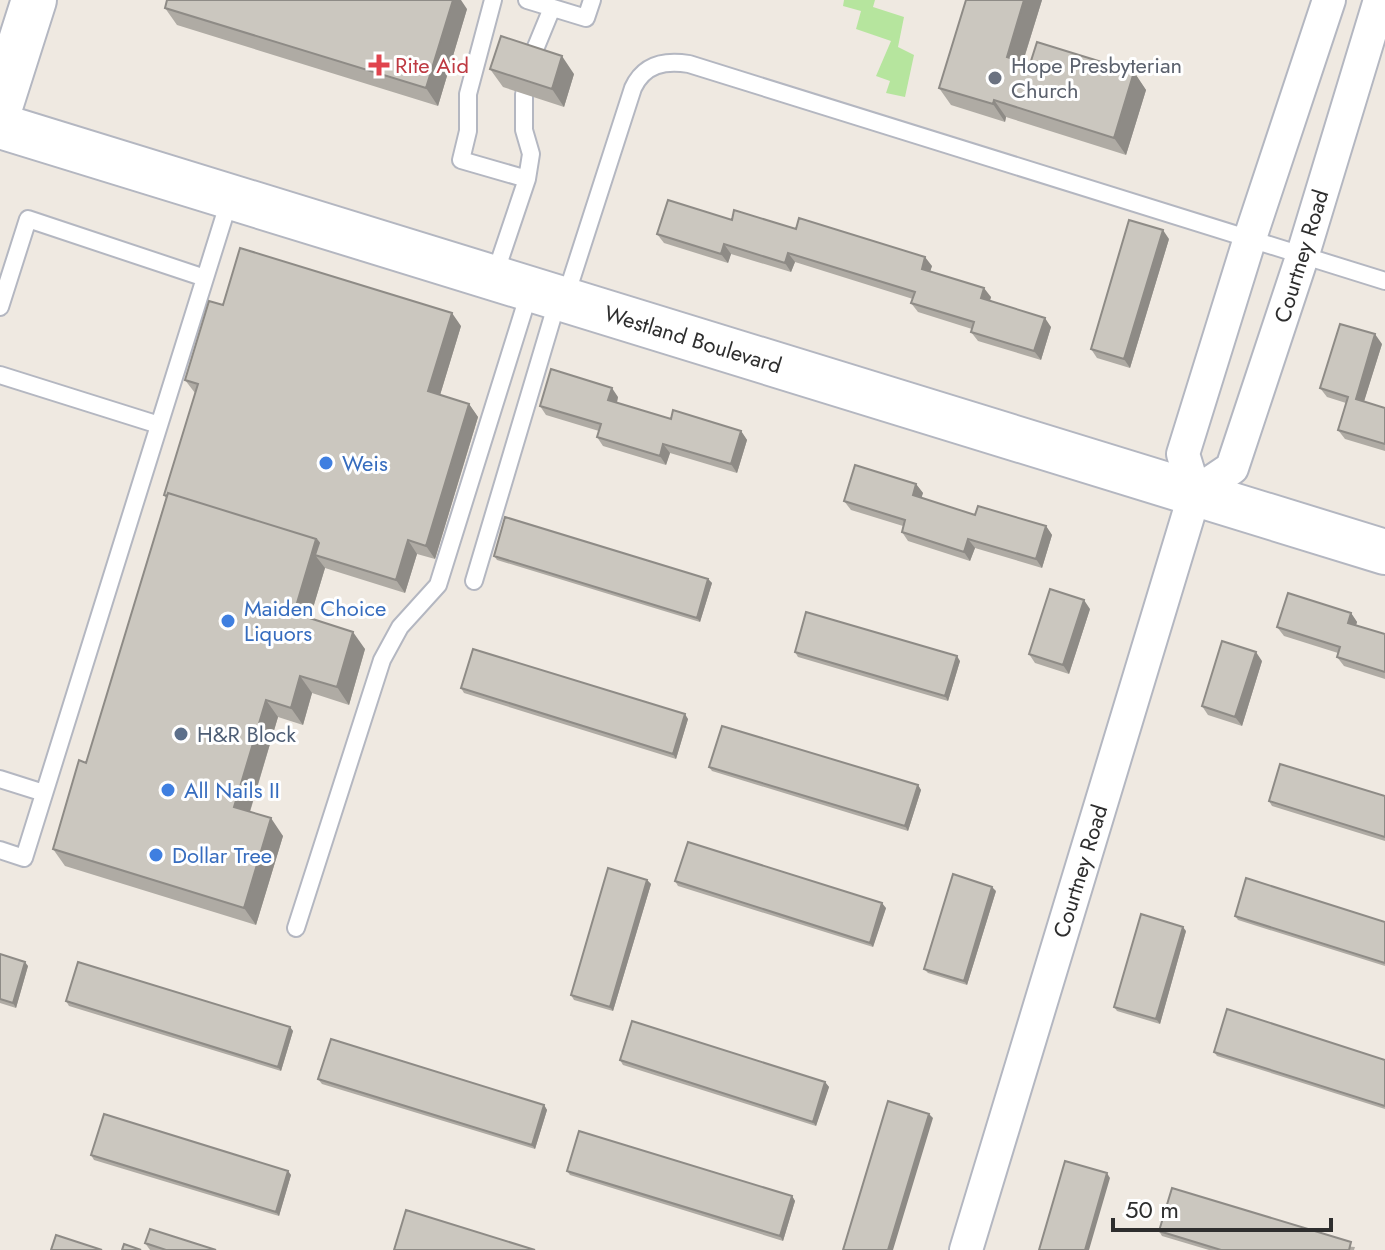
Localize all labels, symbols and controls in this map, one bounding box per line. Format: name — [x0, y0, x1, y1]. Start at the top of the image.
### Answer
place label: Rite Aid — [395, 49, 469, 81]
place label: Hope Presbyterian Church — [1011, 49, 1182, 106]
marker: Rite Aid — [370, 56, 388, 74]
marker: Hope Presbyterian Church — [986, 69, 1004, 87]
street label: Courtney Road — [1266, 185, 1336, 327]
street label: Westland Boulevard — [600, 297, 786, 381]
place label: Weis — [342, 447, 388, 479]
marker: Weis — [317, 454, 335, 472]
place label: Maiden Choice Liquors — [244, 592, 386, 649]
marker: Maiden Choice Liquors — [219, 612, 237, 630]
place label: H&R Block — [197, 718, 296, 750]
marker: H&R Block — [172, 725, 190, 743]
place label: All Nails II — [184, 774, 280, 806]
marker: All Nails II — [159, 781, 177, 799]
street label: Courtney Road — [1045, 800, 1115, 942]
place label: Dollar Tree — [172, 839, 272, 871]
marker: Dollar Tree — [147, 846, 165, 864]
scale bar — [1113, 1182, 1331, 1232]
text: 50 m — [1125, 1192, 1179, 1227]

